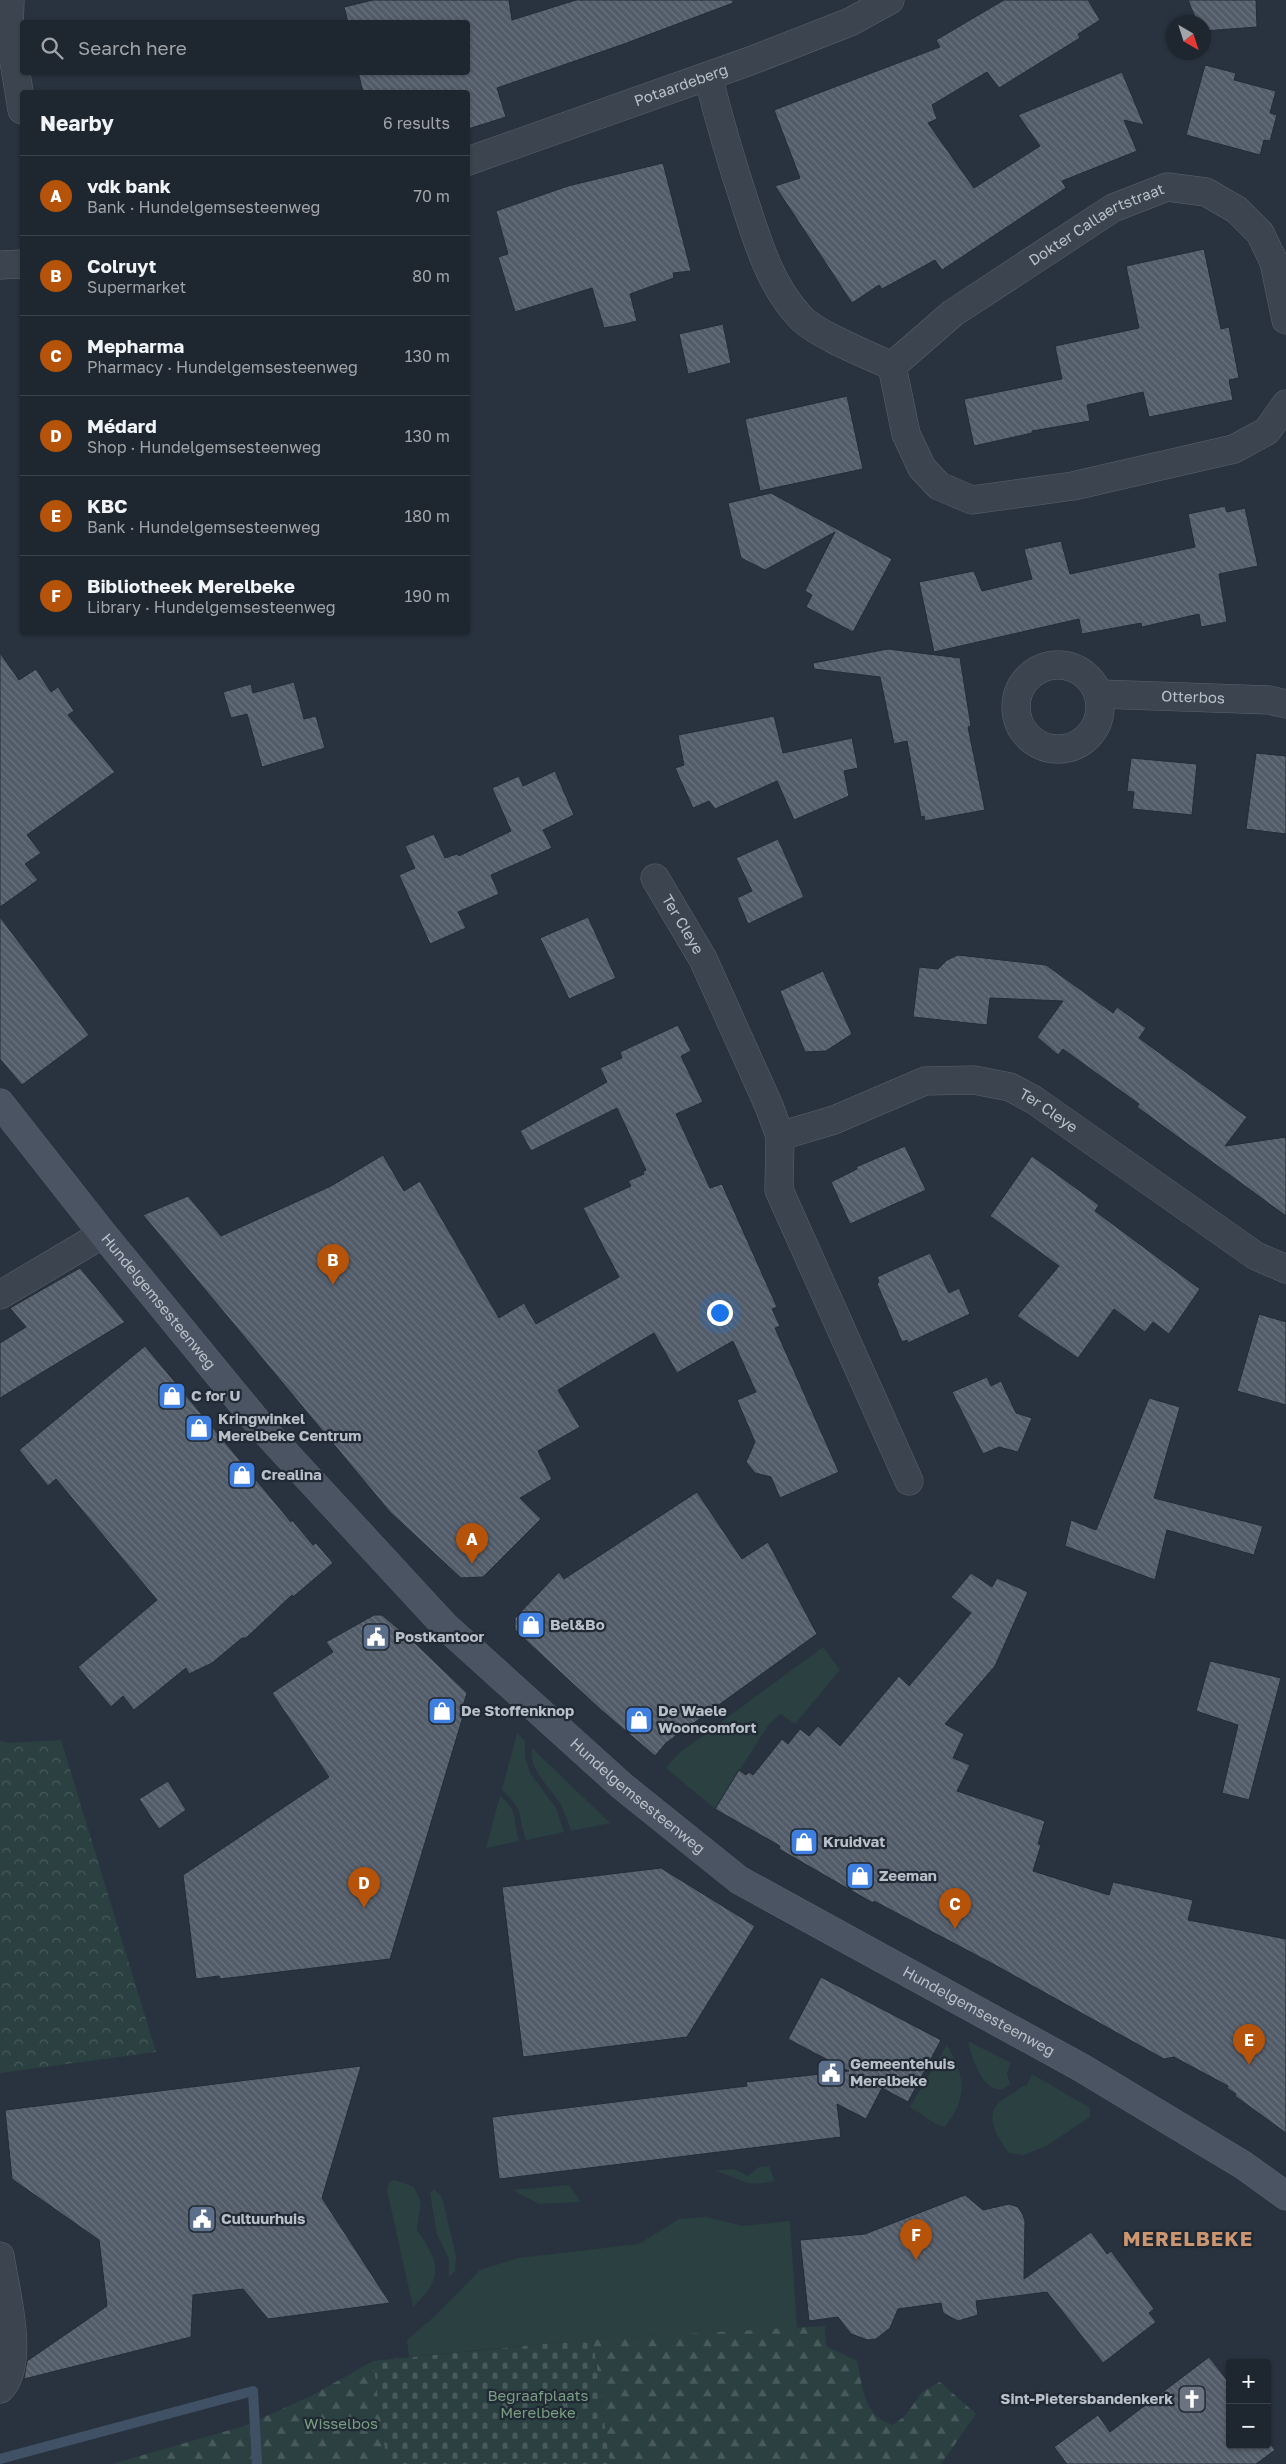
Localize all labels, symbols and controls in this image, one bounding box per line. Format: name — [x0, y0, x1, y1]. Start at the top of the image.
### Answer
north arrow — [1166, 15, 1211, 60]
search box — [20, 20, 470, 75]
icon: search — [38, 34, 66, 62]
text: Search here — [78, 36, 187, 59]
street label: Potaardeberg — [631, 60, 730, 109]
text: Nearby — [40, 110, 114, 136]
text: 6 results — [383, 113, 450, 133]
text: vdk bank — [87, 174, 171, 197]
street label: Dokter Callaertstraat — [1025, 179, 1166, 269]
text: A — [50, 186, 62, 206]
text: 70 m — [413, 186, 450, 206]
text: Bank · Hundelgemsesteenweg — [87, 197, 320, 217]
text: Colruyt — [87, 254, 156, 277]
text: B — [50, 266, 62, 286]
text: 80 m — [412, 266, 450, 286]
text: Supermarket — [87, 277, 186, 297]
text: Mepharma — [87, 334, 184, 357]
text: C — [50, 346, 62, 366]
text: 130 m — [405, 346, 450, 366]
text: Pharmacy · Hundelgemsesteenweg — [87, 357, 358, 377]
text: Médard — [87, 414, 157, 437]
text: D — [50, 426, 62, 446]
text: 130 m — [405, 426, 450, 446]
text: Shop · Hundelgemsesteenweg — [87, 437, 321, 457]
text: KBC — [87, 494, 128, 517]
text: E — [51, 506, 61, 526]
text: 180 m — [404, 506, 450, 526]
text: Bank · Hundelgemsesteenweg — [87, 517, 320, 537]
text: Bibliotheek Merelbeke — [87, 574, 295, 597]
text: F — [51, 586, 61, 606]
text: 190 m — [404, 586, 450, 606]
text: Library · Hundelgemsesteenweg — [87, 597, 336, 617]
street label: Otterbos — [1161, 686, 1225, 706]
street label: Ter Cleye — [659, 891, 708, 957]
street label: Ter Cleye — [1017, 1084, 1082, 1136]
street label: Hundelgemsesteenweg — [98, 1229, 220, 1372]
pin: B — [317, 1244, 349, 1285]
your location — [707, 1300, 733, 1326]
shop icon: C for U — [157, 1381, 187, 1411]
place label: C for U — [191, 1386, 240, 1404]
place label: Kringwinkel Merelbeke Centrum — [218, 1409, 361, 1444]
shop icon: Kringwinkel Merelbeke Centrum — [184, 1413, 214, 1443]
shop icon: Crealina — [227, 1460, 257, 1490]
place label: Crealina — [261, 1465, 322, 1483]
pin: A — [456, 1523, 488, 1564]
shop icon: Bel&Bo — [516, 1610, 546, 1640]
place label: Bel&Bo — [550, 1615, 605, 1633]
public building icon: Postkantoor — [361, 1622, 391, 1652]
place label: Postkantoor — [395, 1627, 485, 1645]
shop icon: De Stoffenknop — [427, 1696, 457, 1726]
place label: De Stoffenknop — [461, 1701, 574, 1719]
place label: De Waele Wooncomfort — [658, 1701, 757, 1736]
shop icon: De Waele Wooncomfort — [624, 1705, 654, 1735]
street label: Hundelgemsesteenweg — [567, 1734, 709, 1857]
shop icon: Kruidvat — [789, 1827, 819, 1857]
place label: Kruidvat — [823, 1832, 885, 1850]
shop icon: Zeeman — [845, 1861, 875, 1891]
place label: Zeeman — [879, 1866, 937, 1884]
pin: D — [348, 1867, 380, 1908]
pin: C — [939, 1888, 971, 1929]
street label: Hundelgemsesteenweg — [900, 1962, 1058, 2059]
pin: E — [1233, 2024, 1265, 2065]
place label: Gemeentehuis Merelbeke — [850, 2054, 955, 2089]
public building icon: Gemeentehuis Merelbeke — [816, 2058, 846, 2088]
public building icon: Cultuurhuis — [187, 2204, 217, 2234]
place label: Cultuurhuis — [221, 2209, 306, 2227]
pin: F — [900, 2219, 932, 2260]
district label: MERELBEKE — [1123, 2226, 1253, 2250]
map controls — [1226, 2359, 1271, 2449]
button: + — [1226, 2359, 1271, 2404]
church icon: Sint-Pietersbandenkerk — [1177, 2384, 1207, 2414]
park label: Begraafplaats Merelbeke — [488, 2386, 588, 2421]
place label: Sint-Pietersbandenkerk — [1000, 2389, 1173, 2407]
button: − — [1226, 2404, 1271, 2449]
park label: Wisselbos — [304, 2414, 378, 2432]

